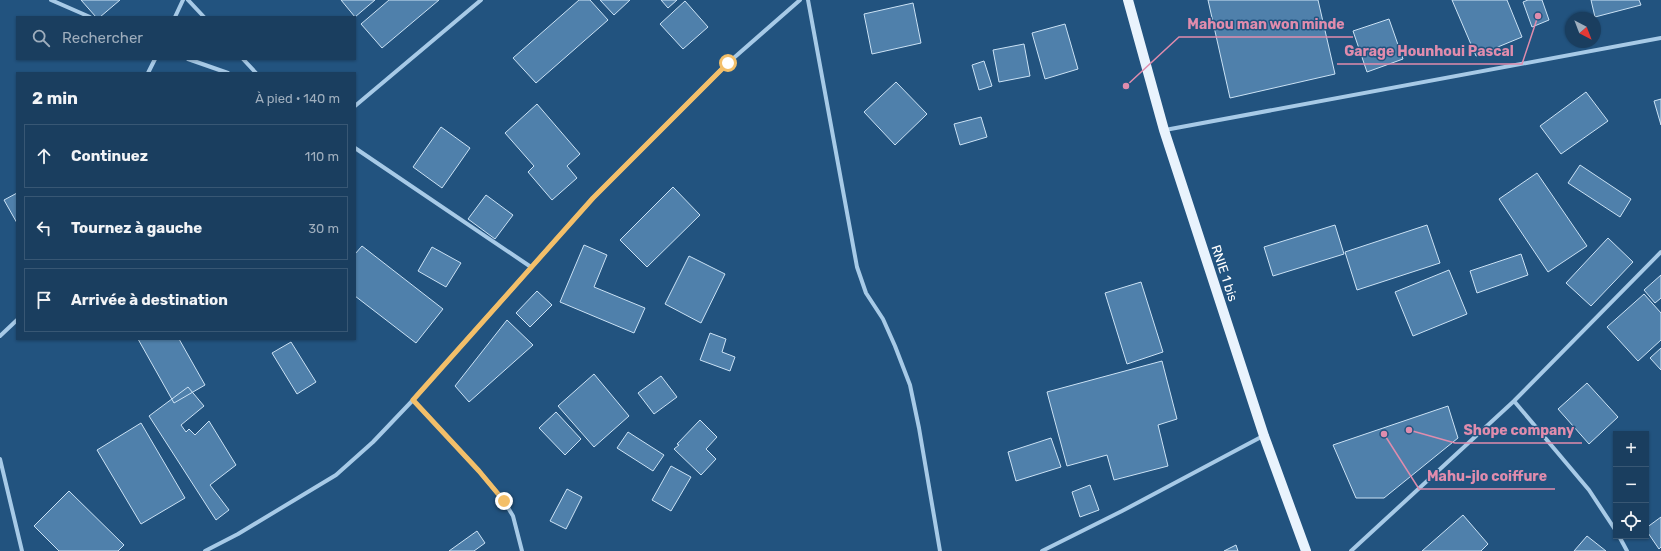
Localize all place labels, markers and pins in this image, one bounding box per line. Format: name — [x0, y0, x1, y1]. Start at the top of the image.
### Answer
callout: Mahou man won minde — [1179, 11, 1353, 37]
callout: Garage Hounhoui Pascal — [1337, 38, 1522, 64]
callout: Shope company — [1455, 417, 1582, 443]
callout: Mahu-jlo coiffure — [1419, 463, 1555, 489]

